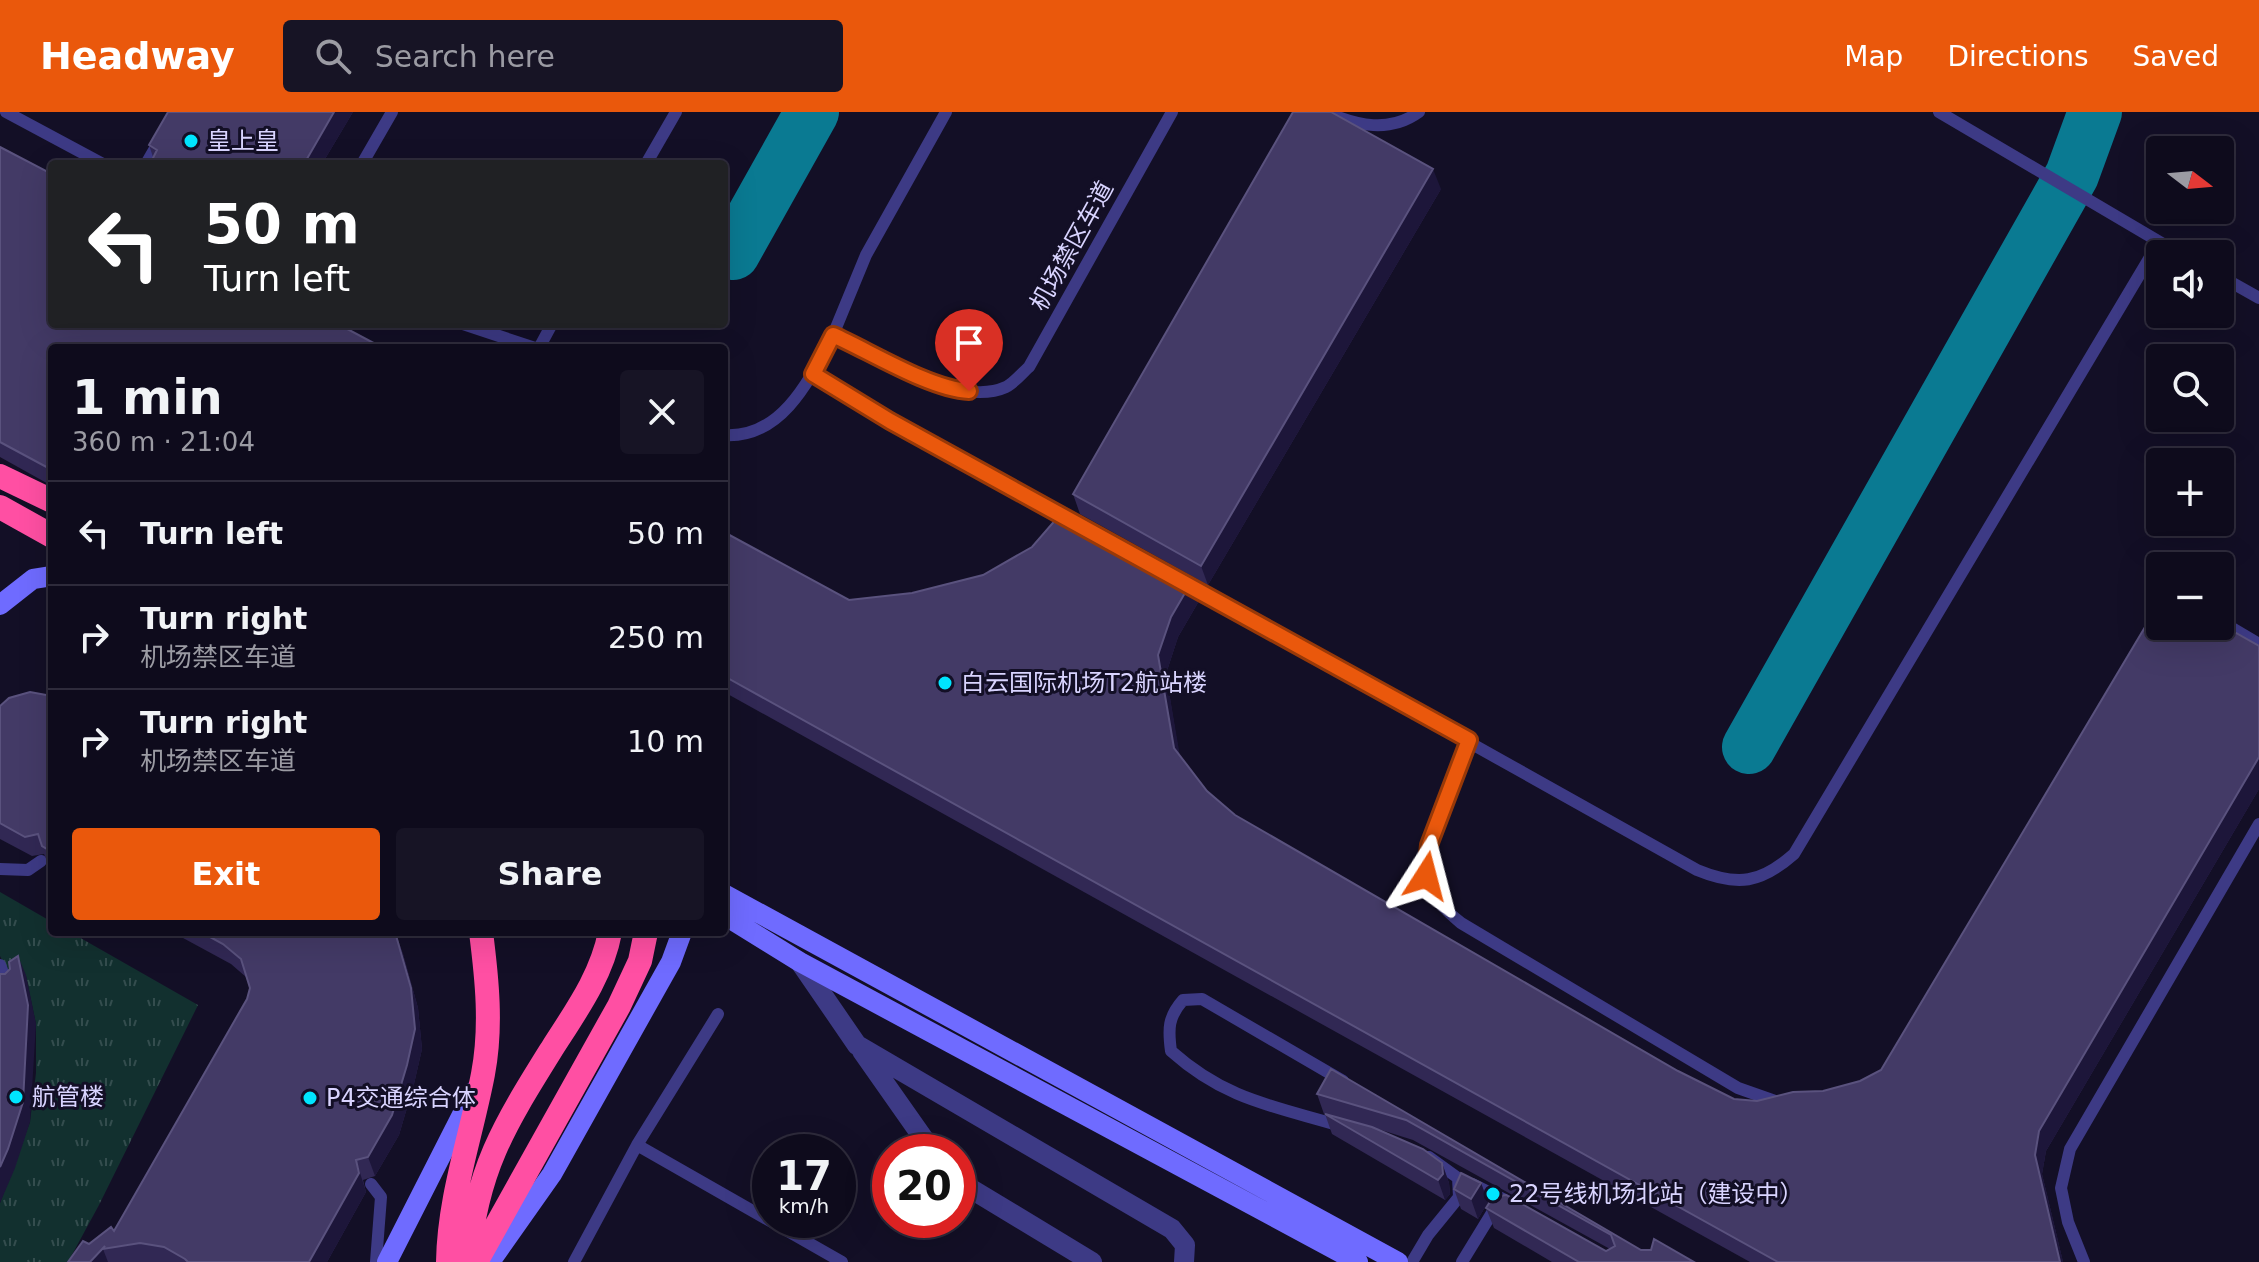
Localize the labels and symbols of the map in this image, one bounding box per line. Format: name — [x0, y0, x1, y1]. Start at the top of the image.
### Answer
place label: 皇上皇 — [207, 127, 279, 155]
marker: 皇上皇 — [182, 132, 200, 150]
north arrow — [2146, 136, 2234, 224]
street label: 机场禁区车道 — [1025, 176, 1119, 316]
pin — [935, 309, 1003, 391]
place label: 白云国际机场T2航站楼 — [961, 669, 1207, 697]
marker: 白云国际机场T2航站楼 — [936, 674, 954, 692]
position arrow — [1384, 834, 1468, 918]
place label: 航管楼 — [32, 1083, 104, 1111]
place label: P4交通综合体 — [326, 1084, 476, 1112]
marker: 航管楼 — [7, 1088, 25, 1106]
marker: P4交通综合体 — [301, 1089, 319, 1107]
speed limit sign: 20 — [872, 1134, 976, 1238]
place label: 22号线机场北站（建设中） — [1509, 1180, 1804, 1208]
marker: 22号线机场北站（建设中） — [1484, 1185, 1502, 1203]

